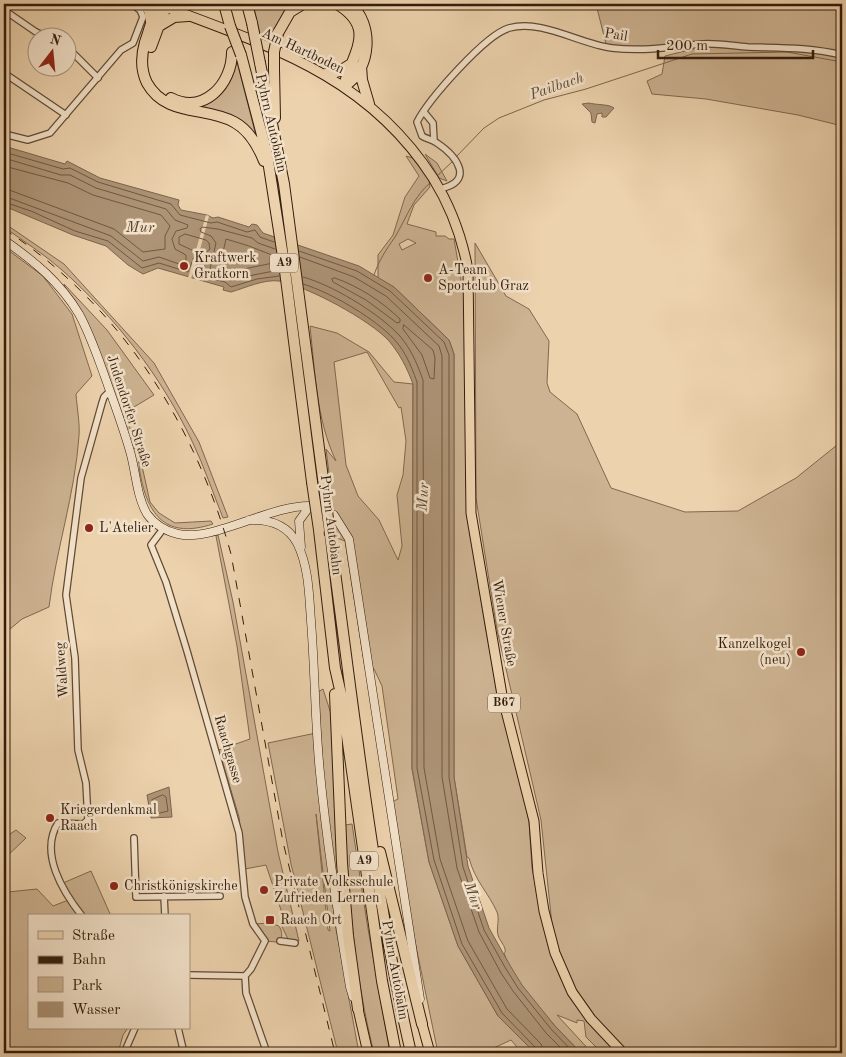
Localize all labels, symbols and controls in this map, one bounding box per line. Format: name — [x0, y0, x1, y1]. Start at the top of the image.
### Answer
street label: Am Hartboden — [259, 26, 347, 76]
street label: Pail — [603, 26, 629, 44]
north arrow — [28, 28, 78, 78]
scale bar — [658, 28, 814, 60]
text: N — [48, 32, 63, 49]
text: 200 m — [666, 39, 708, 54]
water label: Pailbach — [527, 71, 586, 104]
street label: Pyhrn Autobahn — [253, 72, 289, 174]
water label: Mur — [125, 221, 155, 236]
place label: Kraftwerk Gratkorn — [194, 251, 256, 281]
road number: A9 — [270, 254, 298, 272]
marker: Kraftwerk Gratkorn — [178, 260, 190, 272]
place label: A-Team Sportclub Graz — [438, 263, 529, 293]
marker: A-Team Sportclub Graz — [422, 272, 434, 284]
street label: Judendorfer Straße — [104, 353, 154, 469]
street label: Pyhrn Autobahn — [318, 474, 344, 576]
water label: Mur — [415, 482, 433, 513]
place label: L'Atelier — [99, 521, 154, 535]
marker: L'Atelier — [83, 522, 95, 534]
street label: Wiener Straße — [489, 578, 519, 668]
place label: Kanzelkogel (neu) — [718, 637, 791, 667]
street label: Waldweg — [53, 641, 71, 698]
marker: Kanzelkogel (neu) — [795, 646, 807, 658]
road number: B67 — [488, 694, 520, 712]
street label: Raachgasse — [212, 713, 244, 785]
place label: Kriegerdenkmal Raach — [60, 803, 157, 833]
marker: Kriegerdenkmal Raach — [44, 812, 56, 824]
road number: A9 — [350, 851, 378, 870]
place label: Private Volksschule Zufrieden Lernen — [274, 875, 393, 905]
place label: Christkönigskirche — [124, 879, 238, 893]
water label: Mur — [460, 879, 484, 912]
marker: Christkönigskirche — [108, 880, 120, 892]
marker: Private Volksschule Zufrieden Lernen — [258, 884, 270, 896]
place label: Raach Ort — [280, 913, 342, 927]
legend — [28, 914, 190, 1030]
marker: Raach Ort — [264, 914, 276, 926]
street label: Pyhrn Autobahn — [379, 919, 411, 1021]
text: Straße — [72, 929, 115, 944]
text: Bahn — [72, 953, 106, 968]
text: Park — [72, 979, 103, 994]
text: Wasser — [72, 1003, 120, 1018]

